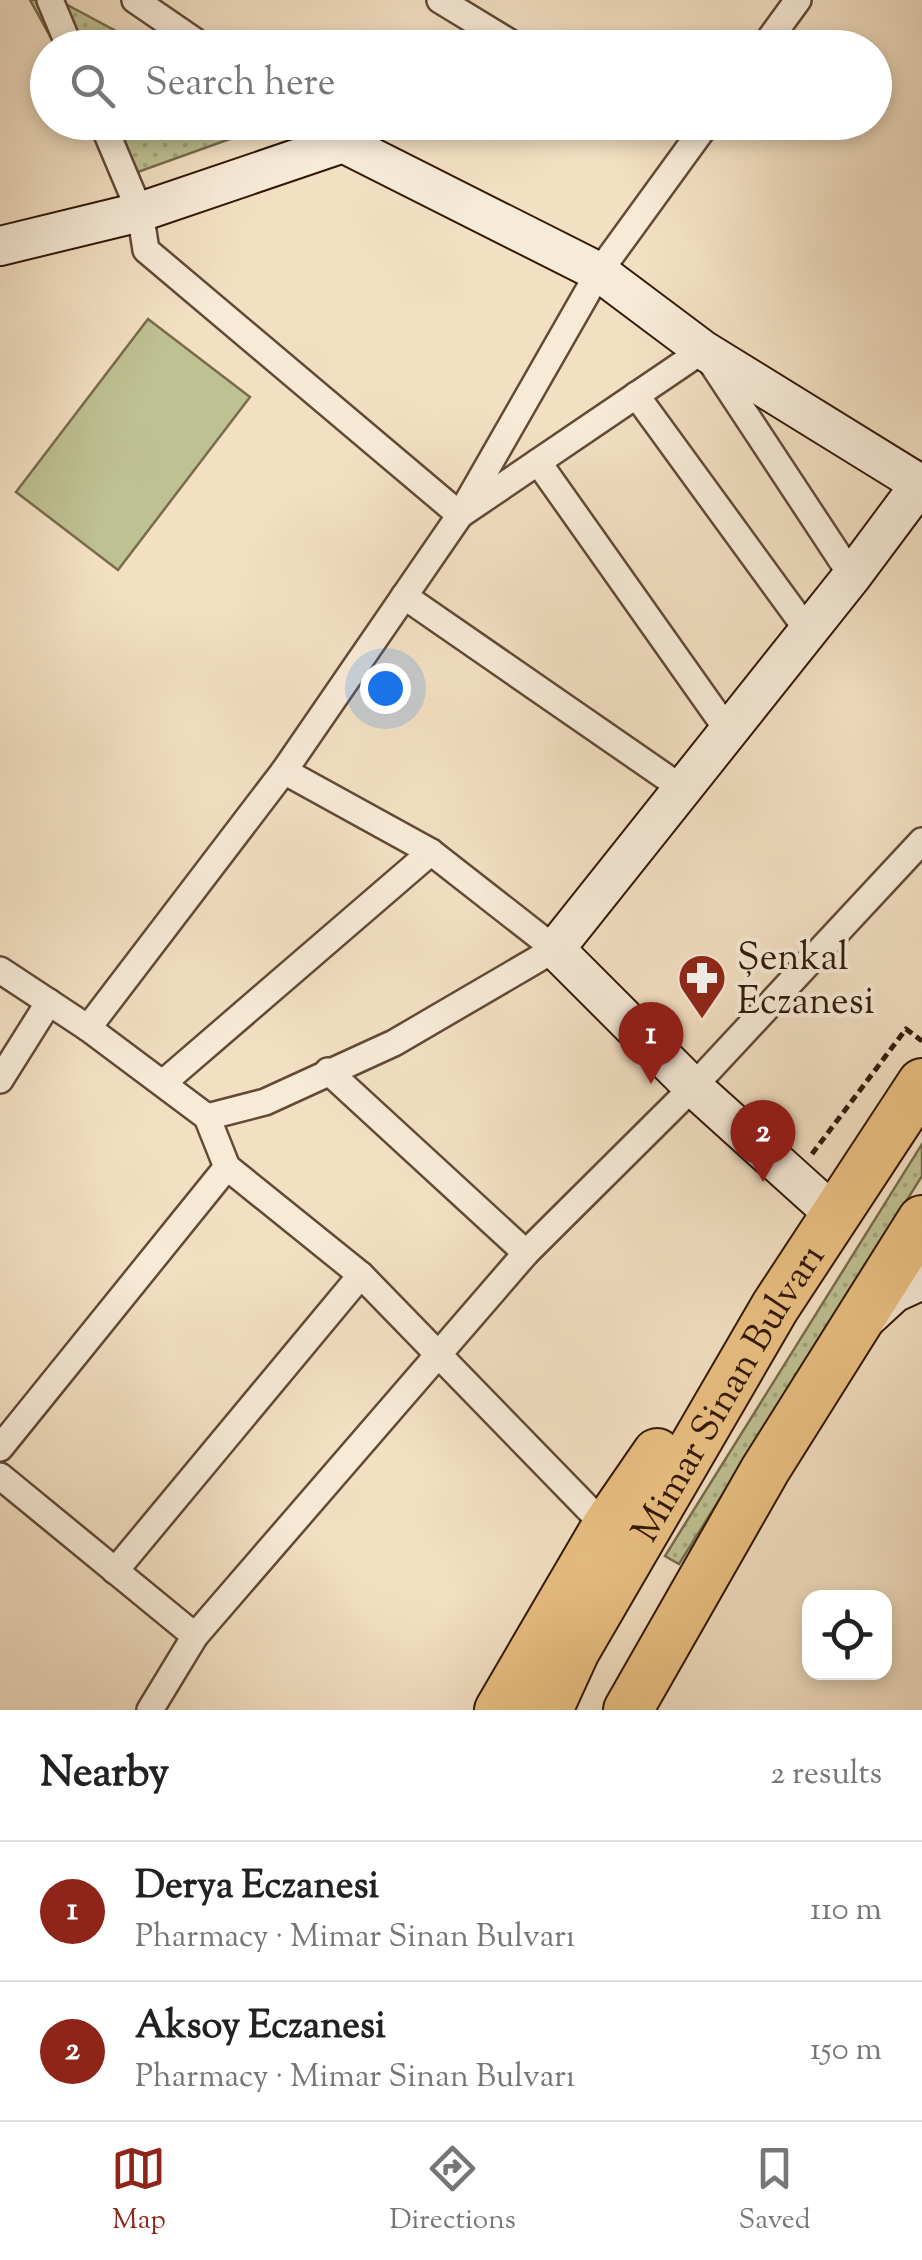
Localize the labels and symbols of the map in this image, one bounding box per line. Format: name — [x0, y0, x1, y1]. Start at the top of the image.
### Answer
your location — [360, 663, 411, 714]
place label: Şenkal Eczanesi — [737, 933, 875, 1031]
pharmacy icon: Şenkal Eczanesi — [676, 952, 728, 1020]
pin: 1 — [618, 1002, 684, 1084]
pin: 2 — [730, 1100, 796, 1182]
street label: Mimar Sinan Bulvarı — [621, 1235, 840, 1553]

